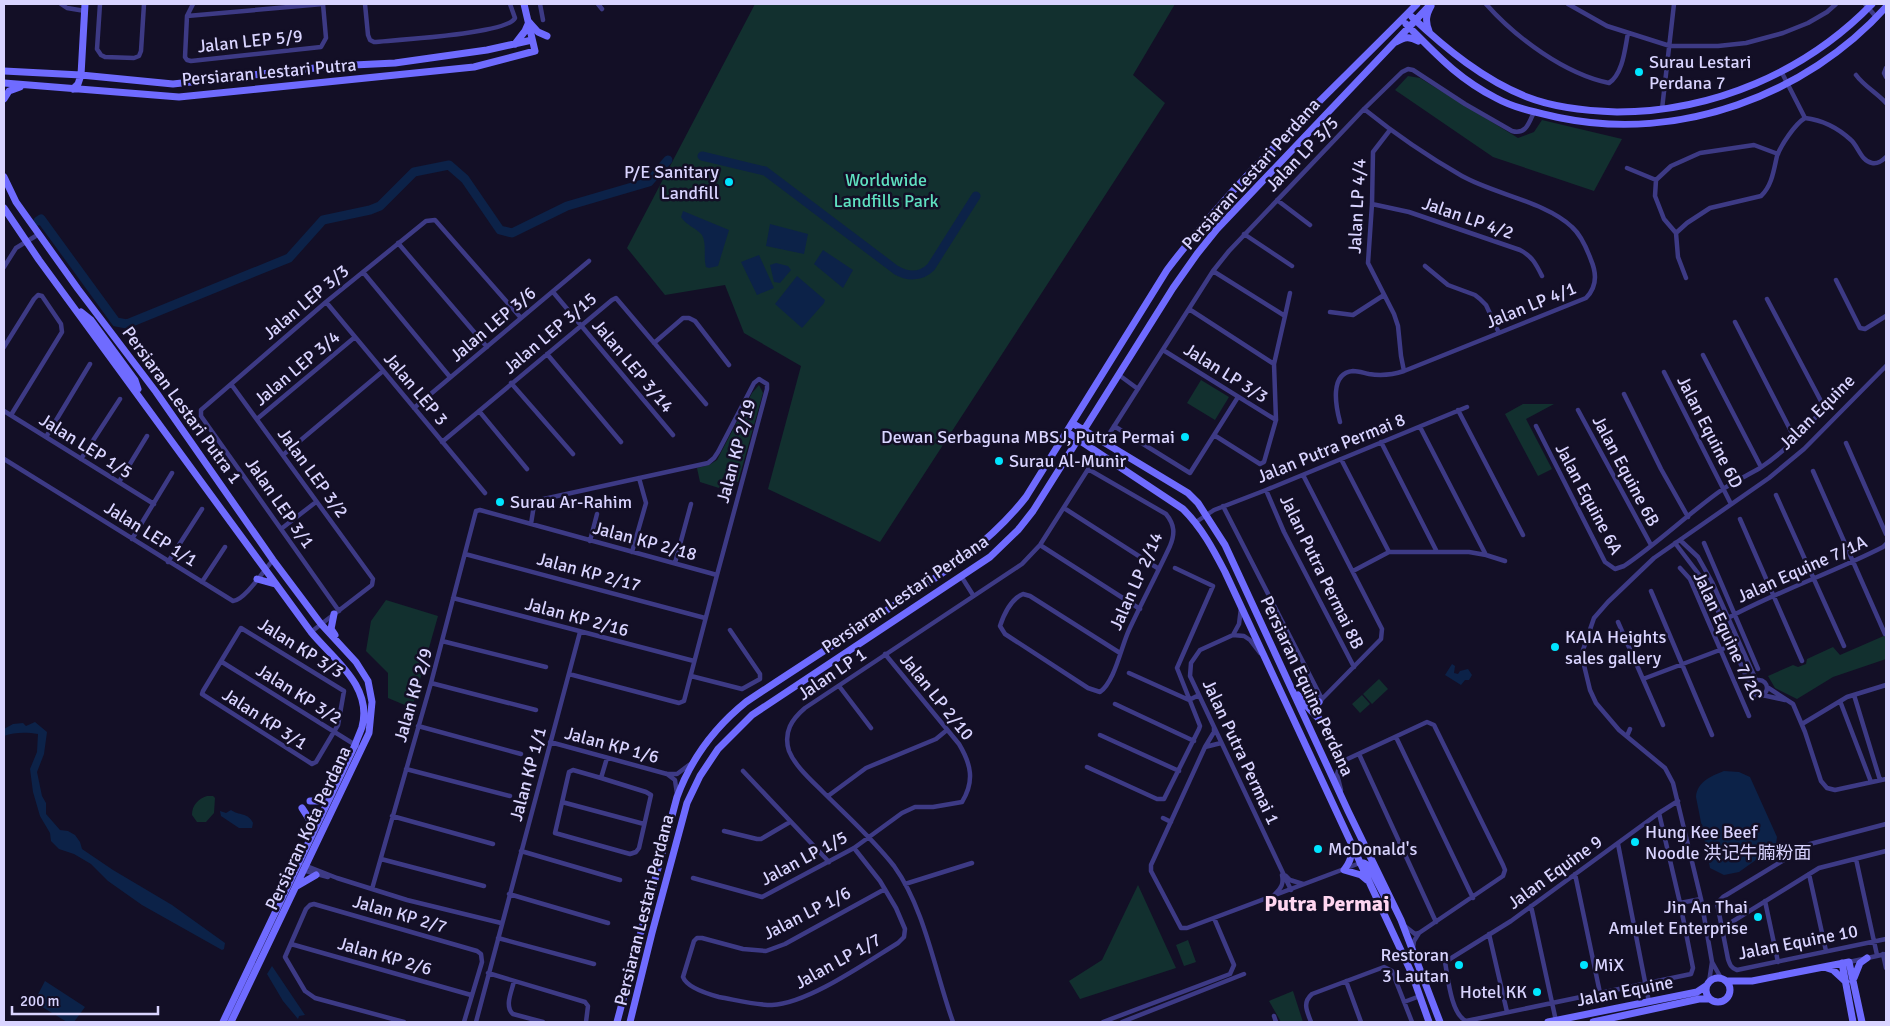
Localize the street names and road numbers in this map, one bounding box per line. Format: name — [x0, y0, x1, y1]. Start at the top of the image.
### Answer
street label: Jalan LEP 5/9 — [196, 25, 304, 57]
street label: Persiaran Lestari Putra — [181, 53, 357, 91]
street label: Persiaran Lestari Perdana — [1177, 94, 1325, 254]
street label: Jalan LP 3/5 — [1261, 112, 1343, 196]
street label: Jalan LP 4/4 — [1344, 158, 1370, 254]
street label: Jalan LP 4/2 — [1419, 192, 1517, 244]
street label: Jalan LEP 3/3 — [258, 260, 354, 344]
street label: Jalan LP 4/1 — [1483, 277, 1579, 333]
street label: Jalan LEP 3/6 — [445, 282, 541, 366]
street label: Jalan LEP 3/15 — [499, 288, 601, 378]
street label: Jalan LEP 3/14 — [588, 315, 679, 417]
street label: Persiaran Lestari Putra 1 — [118, 322, 246, 488]
street label: Jalan LEP 3/4 — [249, 325, 345, 410]
street label: Jalan LP 3/3 — [1180, 338, 1272, 408]
street label: Jalan LEP 3 — [379, 348, 453, 430]
street label: Jalan Equine — [1775, 370, 1859, 454]
street label: Jalan Equine 6D — [1672, 372, 1748, 492]
street label: Jalan KP 2/19 — [712, 397, 760, 505]
street label: Jalan Putra Permai 8 — [1254, 408, 1408, 488]
street label: Jalan LEP 1/5 — [35, 409, 137, 483]
street label: Jalan Equine 6B — [1588, 412, 1665, 530]
street label: Jalan LEP 3/2 — [273, 424, 353, 522]
street label: Jalan Equine 6A — [1551, 440, 1627, 558]
street label: Jalan LEP 3/1 — [241, 453, 319, 553]
street label: Jalan Putra Permai 8B — [1275, 491, 1369, 653]
street label: Jalan LEP 1/1 — [100, 497, 202, 571]
street label: Jalan KP 2/18 — [591, 517, 699, 565]
street label: Jalan LP 2/14 — [1105, 528, 1168, 633]
street label: Persiaran Lestari Perdana — [817, 530, 993, 658]
street label: Jalan Equine 7/1A — [1734, 530, 1870, 608]
street label: Jalan KP 2/17 — [535, 548, 643, 596]
street label: Jalan Equine 7/2C — [1688, 568, 1768, 704]
street label: Persiaran Equine Perdana — [1256, 592, 1358, 780]
street label: Jalan KP 2/16 — [523, 593, 631, 641]
street label: Jalan KP 3/3 — [254, 613, 348, 683]
street label: Jalan LP 1 — [793, 643, 871, 705]
street label: Jalan KP 2/9 — [389, 645, 437, 745]
street label: Jalan LP 2/10 — [895, 649, 979, 745]
street label: Jalan KP 3/2 — [252, 659, 346, 729]
street label: Jalan Putra Permai 1 — [1198, 676, 1284, 828]
street label: Jalan KP 3/1 — [218, 683, 312, 755]
street label: Jalan KP 1/6 — [562, 722, 662, 768]
street label: Jalan KP 1/1 — [505, 724, 551, 824]
street label: Persiaran Kota Perdana — [260, 742, 356, 914]
street label: Persiaran Lestari Perdana — [610, 812, 678, 1008]
street label: Jalan LP 1/5 — [757, 826, 851, 890]
street label: Jalan Equine 9 — [1503, 830, 1607, 914]
street label: Jalan LP 1/6 — [760, 882, 854, 944]
street label: Jalan KP 2/7 — [350, 890, 450, 938]
street label: Jalan Equine 10 — [1736, 920, 1860, 964]
street label: Jalan LP 1/7 — [791, 928, 885, 994]
street label: Jalan KP 2/6 — [335, 932, 435, 980]
street label: Jalan Equine — [1575, 971, 1675, 1011]

